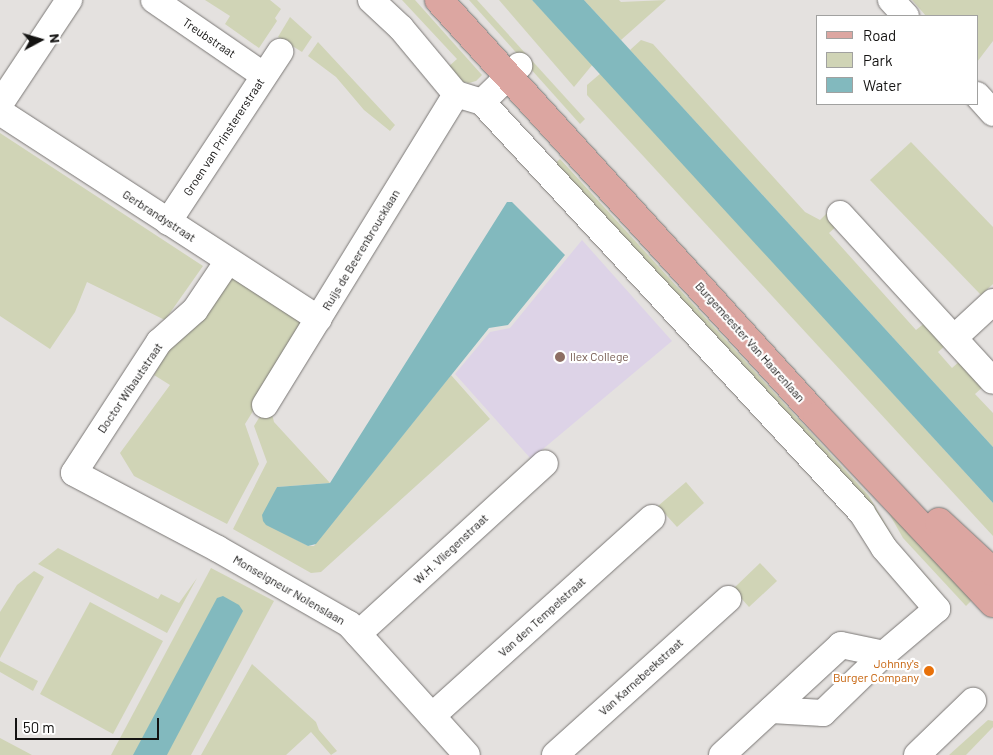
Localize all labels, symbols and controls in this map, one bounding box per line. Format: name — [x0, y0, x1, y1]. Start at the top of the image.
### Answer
north arrow — [15, 15, 65, 65]
street label: Treubstraat — [180, 15, 238, 61]
legend — [816, 15, 978, 105]
text: Road — [863, 26, 896, 44]
text: N — [46, 33, 64, 44]
text: Park — [863, 51, 892, 69]
street label: Groen van Prinstererstraat — [181, 75, 267, 199]
text: Water — [863, 76, 902, 94]
street label: Gerbrandystraat — [120, 187, 198, 245]
street label: Ruijs de Beerenbroucklaan — [319, 187, 403, 313]
street label: Burgemeester Van Haarenlaan — [692, 279, 808, 405]
street label: Doctor Wibautstraat — [94, 340, 166, 436]
place label: Ilex College — [570, 350, 629, 364]
marker: Ilex College — [554, 351, 566, 363]
street label: W.H. Vliegenstraat — [411, 511, 491, 587]
street label: Monseigneur Nolenslaan — [231, 552, 347, 628]
street label: Van den Tempelstraat — [495, 574, 589, 660]
street label: Van Karnebeekstraat — [596, 635, 686, 719]
place label: Johnny's Burger Company — [833, 657, 919, 685]
marker: Johnny's Burger Company — [923, 665, 935, 677]
scale bar — [18, 708, 161, 740]
text: 50 m — [23, 718, 55, 736]

